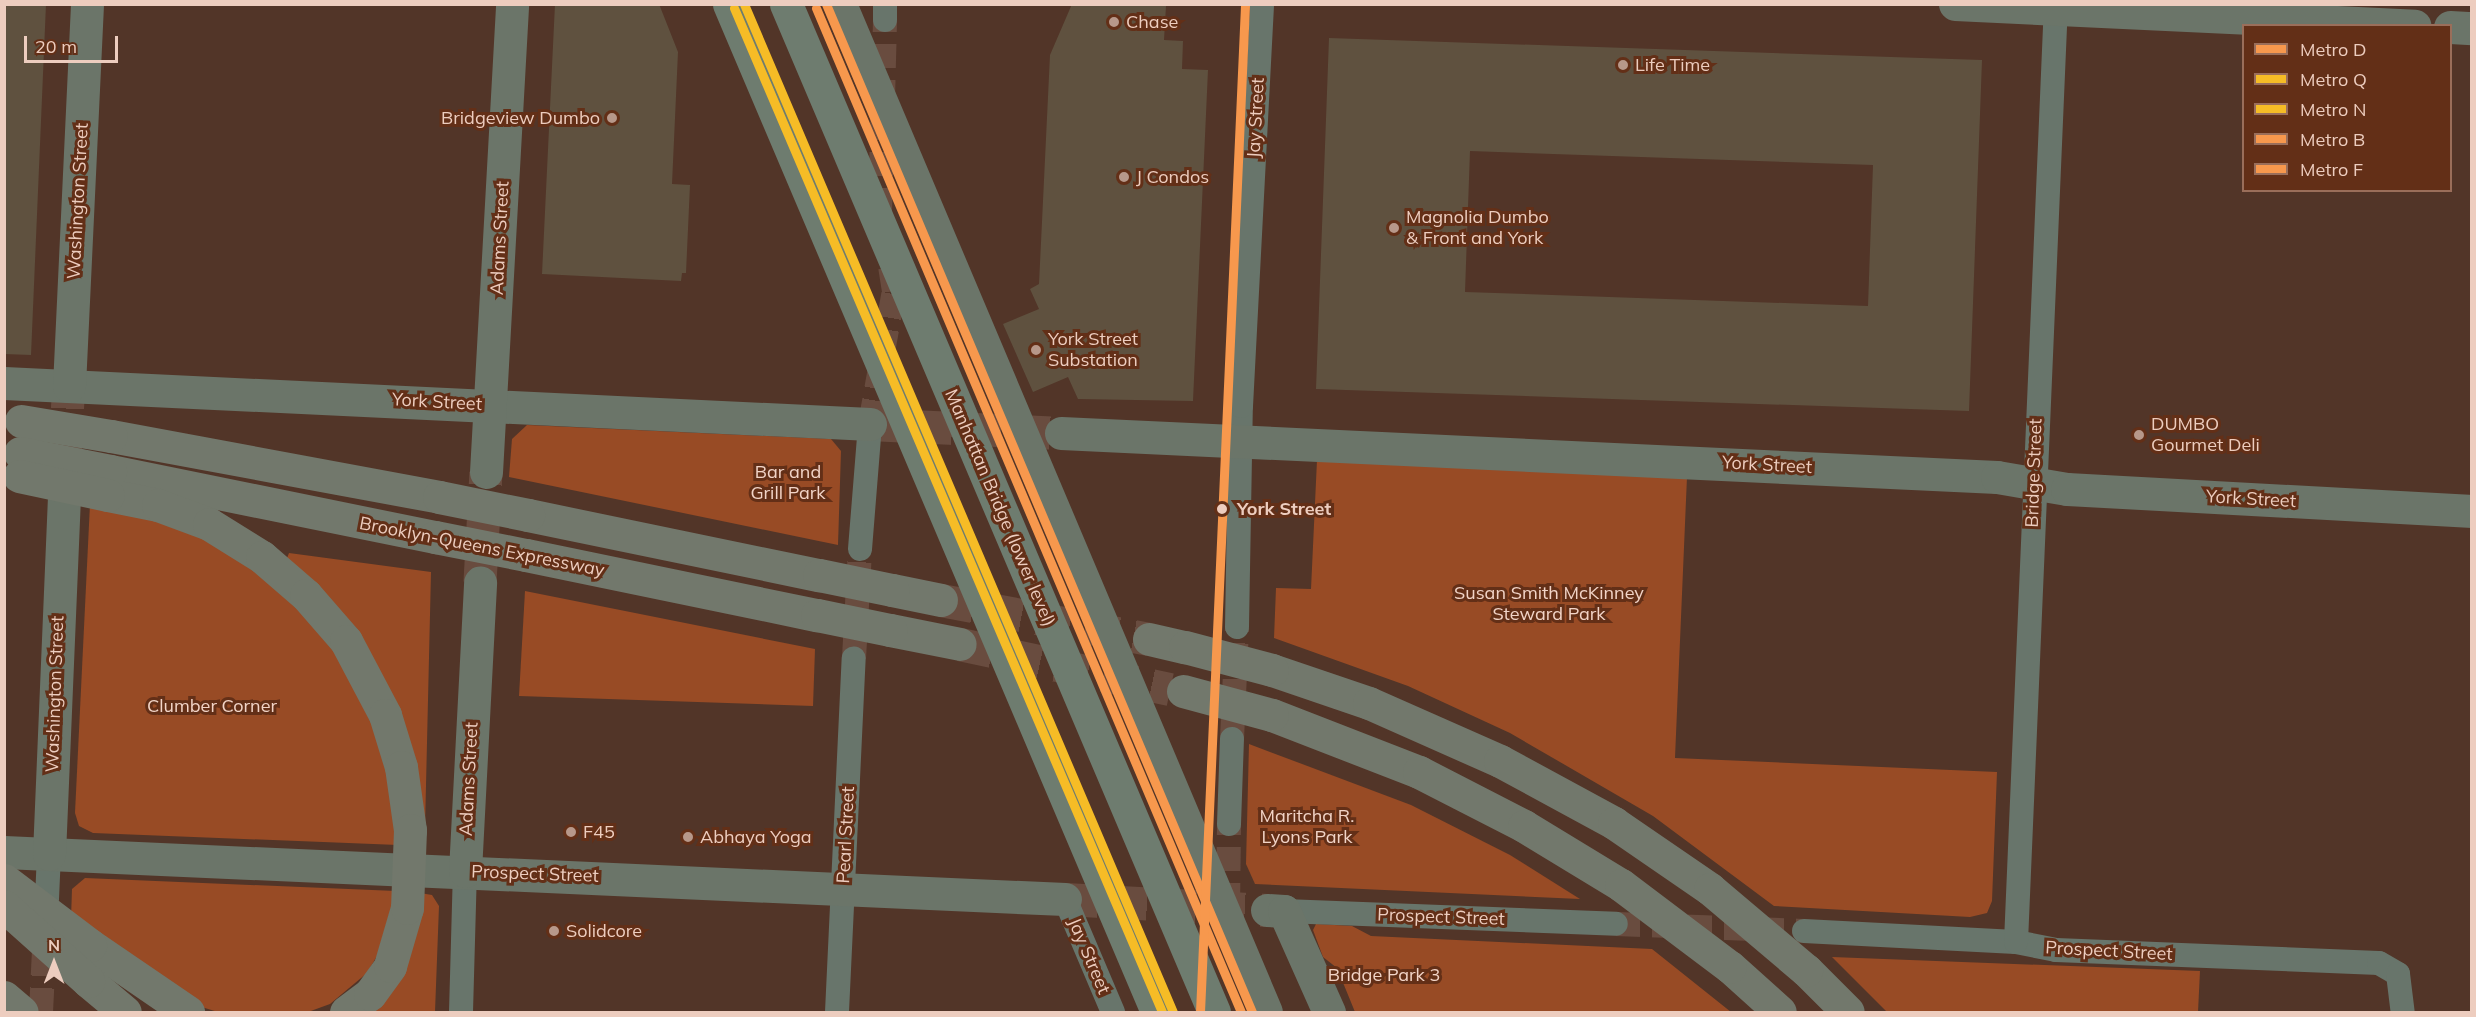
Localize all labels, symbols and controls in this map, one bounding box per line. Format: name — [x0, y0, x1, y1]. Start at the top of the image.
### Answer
place label: Chase — [1126, 11, 1178, 33]
marker: Chase — [1107, 15, 1121, 29]
scale bar — [27, 24, 122, 62]
legend — [2242, 24, 2452, 192]
text: 20 m — [35, 35, 77, 58]
text: Metro D — [2300, 38, 2366, 61]
place label: Life Time — [1635, 54, 1710, 76]
marker: Life Time — [1616, 58, 1630, 72]
text: Metro Q — [2300, 68, 2367, 91]
street label: Jay Street — [1243, 77, 1269, 159]
text: Metro N — [2300, 98, 2366, 121]
place label: Bridgeview Dumbo — [441, 107, 600, 129]
marker: Bridgeview Dumbo — [605, 111, 619, 125]
street label: Washington Street — [63, 122, 93, 280]
text: Metro B — [2300, 128, 2365, 151]
text: Metro F — [2300, 158, 2363, 181]
place label: J Condos — [1136, 166, 1209, 188]
marker: J Condos — [1117, 170, 1131, 184]
street label: Adams Street — [486, 181, 514, 295]
place label: Magnolia Dumbo & Front and York — [1406, 207, 1549, 250]
marker: Magnolia Dumbo & Front and York — [1387, 221, 1401, 235]
place label: York Street Substation — [1048, 329, 1138, 372]
marker: York Street Substation — [1029, 343, 1043, 357]
street label: Manhattan Bridge (lower level) — [940, 386, 1060, 630]
street label: York Street — [391, 389, 483, 415]
place label: DUMBO Gourmet Deli — [2151, 414, 2260, 456]
street label: Bridge Street — [2021, 418, 2047, 528]
marker: DUMBO Gourmet Deli — [2132, 428, 2146, 442]
street label: York Street — [1721, 452, 1813, 478]
park label: Bar and Grill Park — [750, 462, 826, 504]
street label: York Street — [2205, 486, 2297, 512]
place label: York Street — [1237, 498, 1331, 520]
marker: York Street — [1212, 499, 1232, 519]
street label: Brooklyn-Queens Expressway — [358, 513, 606, 581]
park label: Susan Smith McKinney Steward Park — [1454, 583, 1644, 626]
street label: Washington Street — [41, 615, 69, 773]
park label: Clumber Corner — [147, 695, 277, 717]
street label: Adams Street — [455, 722, 483, 836]
street label: Pearl Street — [833, 786, 859, 884]
park label: Maritcha R. Lyons Park — [1260, 806, 1354, 848]
place label: F45 — [583, 821, 615, 843]
marker: F45 — [564, 825, 578, 839]
place label: Abhaya Yoga — [700, 826, 812, 848]
marker: Abhaya Yoga — [681, 830, 695, 844]
street label: Prospect Street — [471, 861, 599, 887]
street label: Prospect Street — [1377, 904, 1505, 930]
street label: Jay Street — [1063, 915, 1115, 997]
place label: Solidcore — [566, 920, 642, 942]
marker: Solidcore — [547, 924, 561, 938]
north arrow — [24, 933, 84, 993]
text: N — [48, 935, 60, 955]
street label: Prospect Street — [2045, 937, 2173, 965]
park label: Bridge Park 3 — [1328, 964, 1440, 986]

